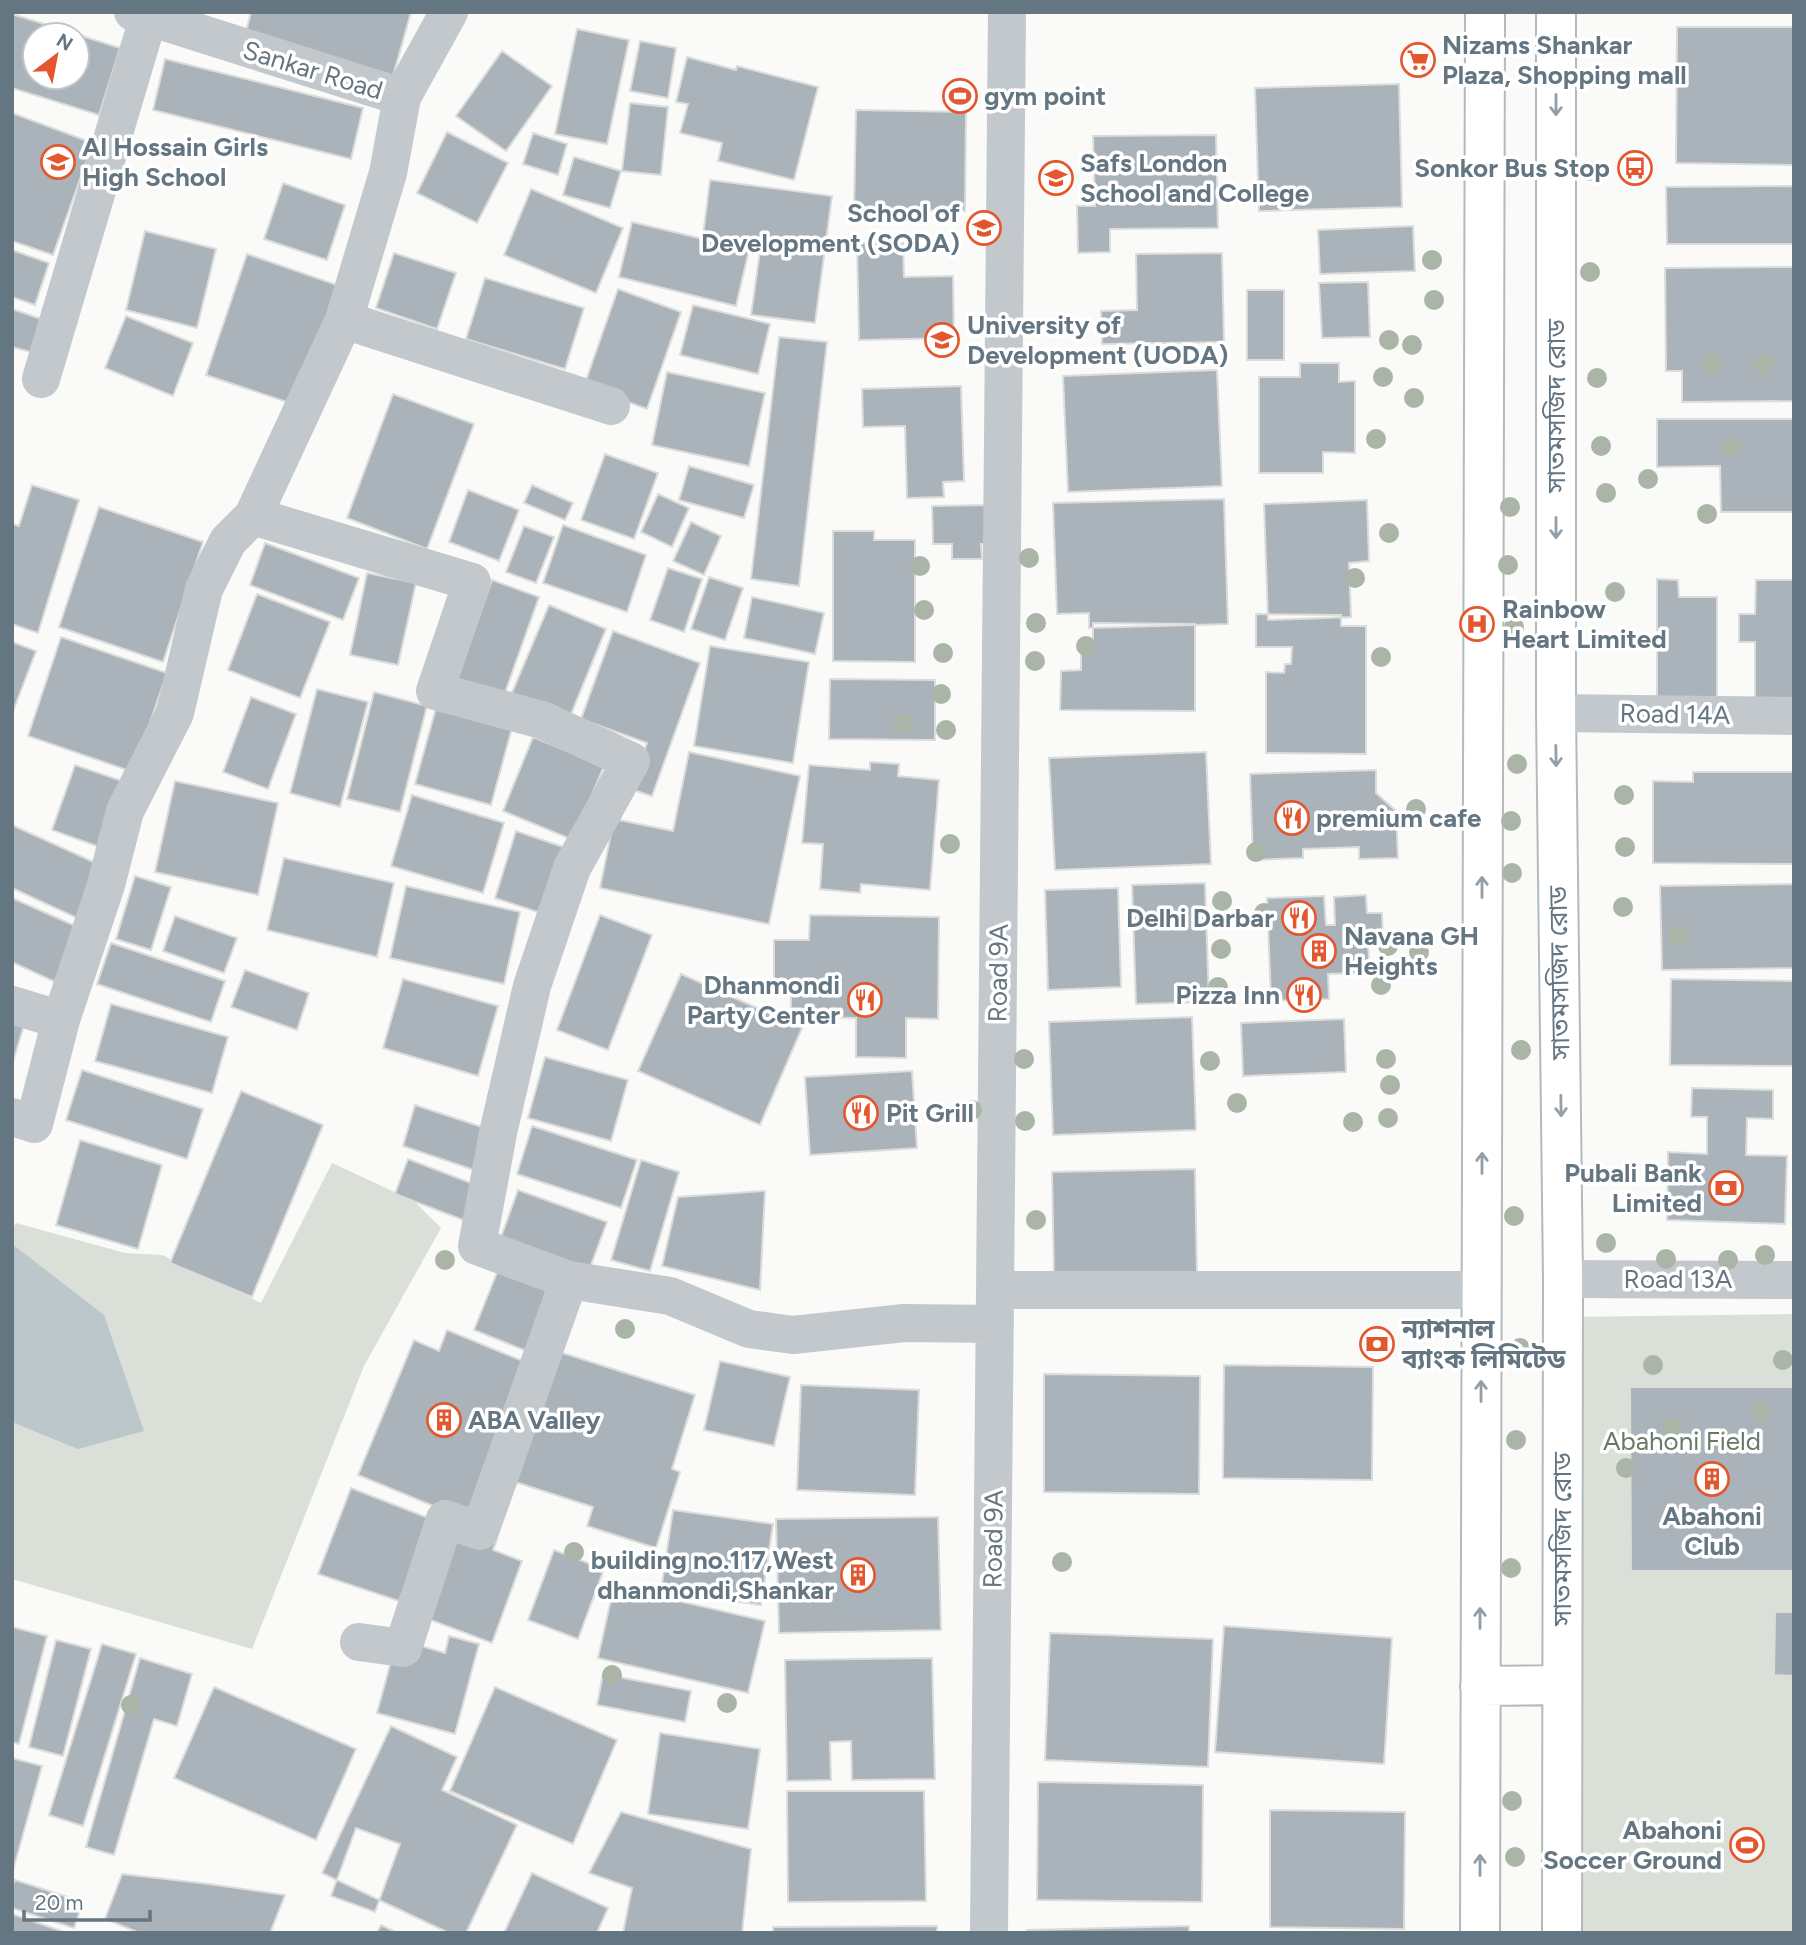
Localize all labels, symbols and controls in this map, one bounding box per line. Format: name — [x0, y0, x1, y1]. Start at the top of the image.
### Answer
north arrow — [21, 21, 91, 91]
text: N — [52, 28, 77, 56]
place label: Nizams Shankar Plaza, Shopping mall — [1442, 29, 1687, 91]
street label: Sankar Road — [239, 34, 387, 106]
supermarket icon: Nizams Shankar Plaza, Shopping mall — [1399, 41, 1437, 79]
sports icon: gym point — [941, 77, 979, 115]
place label: gym point — [984, 80, 1106, 112]
one-way arrow — [1549, 93, 1563, 116]
place label: Al Hossain Girls High School — [82, 131, 268, 193]
school or university icon: Al Hossain Girls High School — [39, 143, 77, 181]
place label: Safs London School and College — [1080, 147, 1309, 209]
bus stop icon: Sonkor Bus Stop — [1616, 149, 1654, 187]
place label: Sonkor Bus Stop — [1414, 152, 1610, 184]
school or university icon: Safs London School and College — [1037, 159, 1075, 197]
place label: School of Development (SODA) — [701, 197, 961, 259]
school or university icon: School of Development (SODA) — [965, 209, 1003, 247]
place label: University of Development (UODA) — [967, 309, 1228, 371]
street label: সাতমসজিদ রোড — [1540, 318, 1572, 494]
school or university icon: University of Development (UODA) — [923, 321, 961, 359]
one-way arrow — [1549, 517, 1563, 540]
place label: Rainbow Heart Limited — [1502, 593, 1667, 655]
hospital icon: Rainbow Heart Limited — [1458, 605, 1496, 643]
street label: Road 14A — [1619, 697, 1731, 731]
one-way arrow — [1550, 744, 1563, 767]
restaurant icon: premium cafe — [1273, 799, 1311, 837]
place label: premium cafe — [1316, 802, 1481, 834]
one-way arrow — [1475, 875, 1489, 898]
street label: সাতমসজিদ রোড — [1541, 885, 1577, 1061]
restaurant icon: Delhi Darbar — [1280, 899, 1318, 937]
place label: Delhi Darbar — [1126, 902, 1274, 934]
place label: Navana GH Heights — [1344, 920, 1479, 982]
street label: Road 9A — [981, 923, 1015, 1023]
building icon: Navana GH Heights — [1300, 932, 1338, 970]
place label: Dhanmondi Party Center — [687, 969, 840, 1031]
restaurant icon: Pizza Inn — [1285, 976, 1323, 1014]
place label: Pizza Inn — [1176, 979, 1280, 1011]
restaurant icon: Dhanmondi Party Center — [846, 981, 884, 1019]
restaurant icon: Pit Grill — [842, 1094, 880, 1132]
one-way arrow — [1554, 1094, 1568, 1117]
place label: Pit Grill — [886, 1097, 974, 1129]
one-way arrow — [1475, 1152, 1489, 1175]
place label: Pubali Bank Limited — [1564, 1157, 1702, 1219]
bank icon: Pubali Bank Limited — [1707, 1169, 1745, 1207]
street label: Road 13A — [1624, 1263, 1733, 1295]
place label: ন্যাশনাল ব্যাংক লিমিটেড — [1401, 1313, 1566, 1375]
bank icon: ন্যাশনাল ব্যাংক লিমিটেড — [1358, 1325, 1396, 1363]
one-way arrow — [1474, 1379, 1488, 1402]
building icon: ABA Valley — [425, 1401, 463, 1439]
place label: ABA Valley — [468, 1404, 600, 1436]
park label: Abahoni Field — [1603, 1425, 1761, 1457]
street label: সাতমসজিদ রোড — [1546, 1451, 1578, 1627]
building icon: Abahoni Club — [1693, 1460, 1731, 1498]
street label: Road 9A — [976, 1489, 1010, 1589]
place label: Abahoni Club — [1662, 1500, 1762, 1562]
place label: building no.117,West dhanmondi,Shankar — [591, 1544, 834, 1606]
building icon: building no.117,West dhanmondi,Shankar — [839, 1556, 877, 1594]
one-way arrow — [1473, 1607, 1487, 1630]
place label: Abahoni Soccer Ground — [1543, 1814, 1722, 1876]
sports icon: Abahoni Soccer Ground — [1728, 1826, 1766, 1864]
one-way arrow — [1473, 1853, 1487, 1876]
scale bar — [24, 1878, 150, 1922]
text: 20 m — [35, 1890, 83, 1915]

